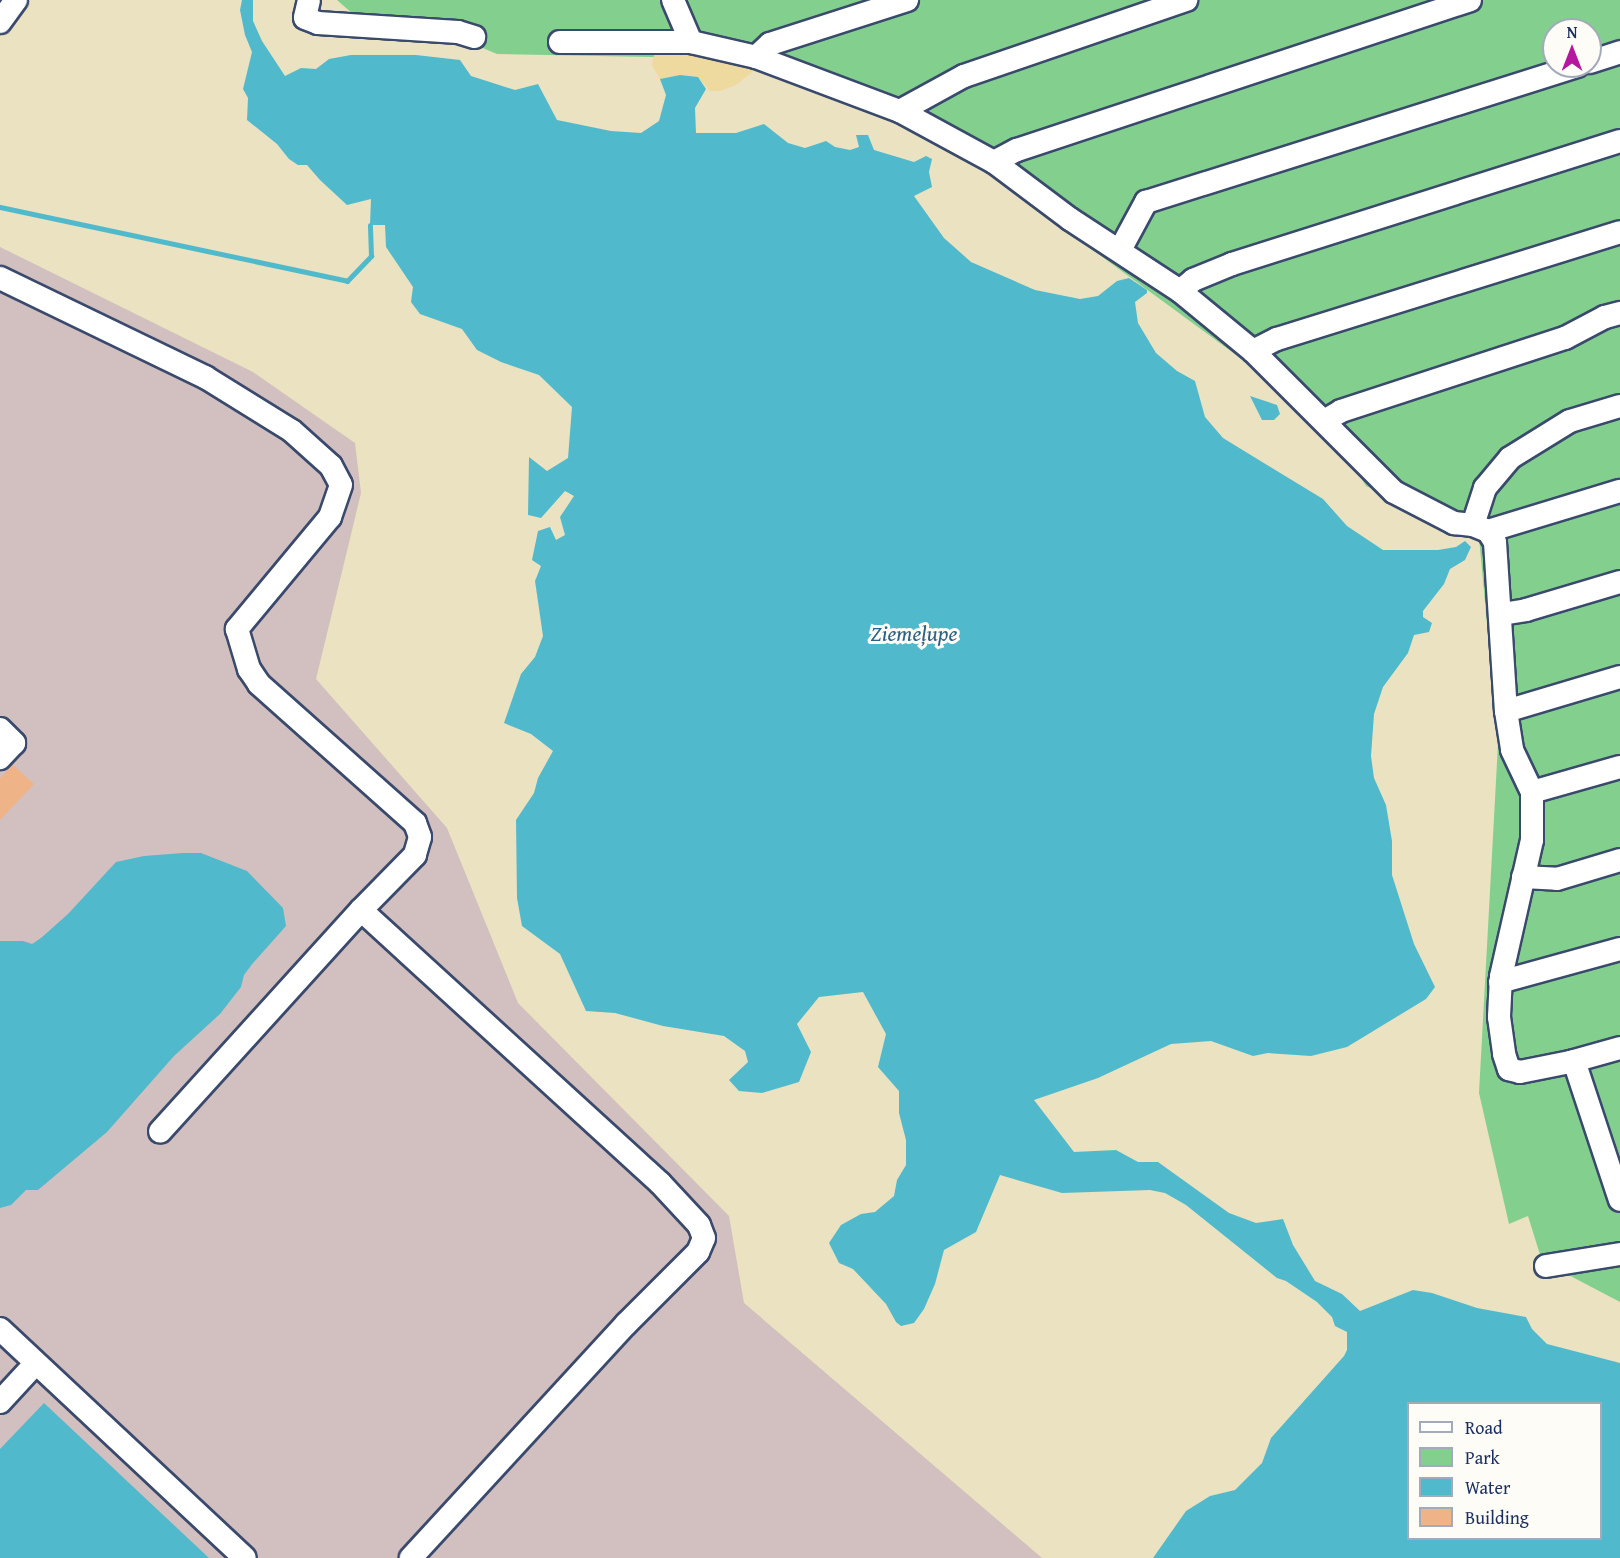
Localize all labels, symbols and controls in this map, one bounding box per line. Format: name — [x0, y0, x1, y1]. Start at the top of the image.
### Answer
north arrow — [1542, 18, 1602, 78]
text: N — [1567, 20, 1577, 44]
water label: Ziemeļupe — [871, 621, 957, 647]
legend — [1407, 1402, 1602, 1540]
text: Road — [1465, 1414, 1503, 1441]
text: Park — [1465, 1444, 1500, 1471]
text: Water — [1465, 1474, 1510, 1501]
text: Building — [1465, 1504, 1529, 1531]

